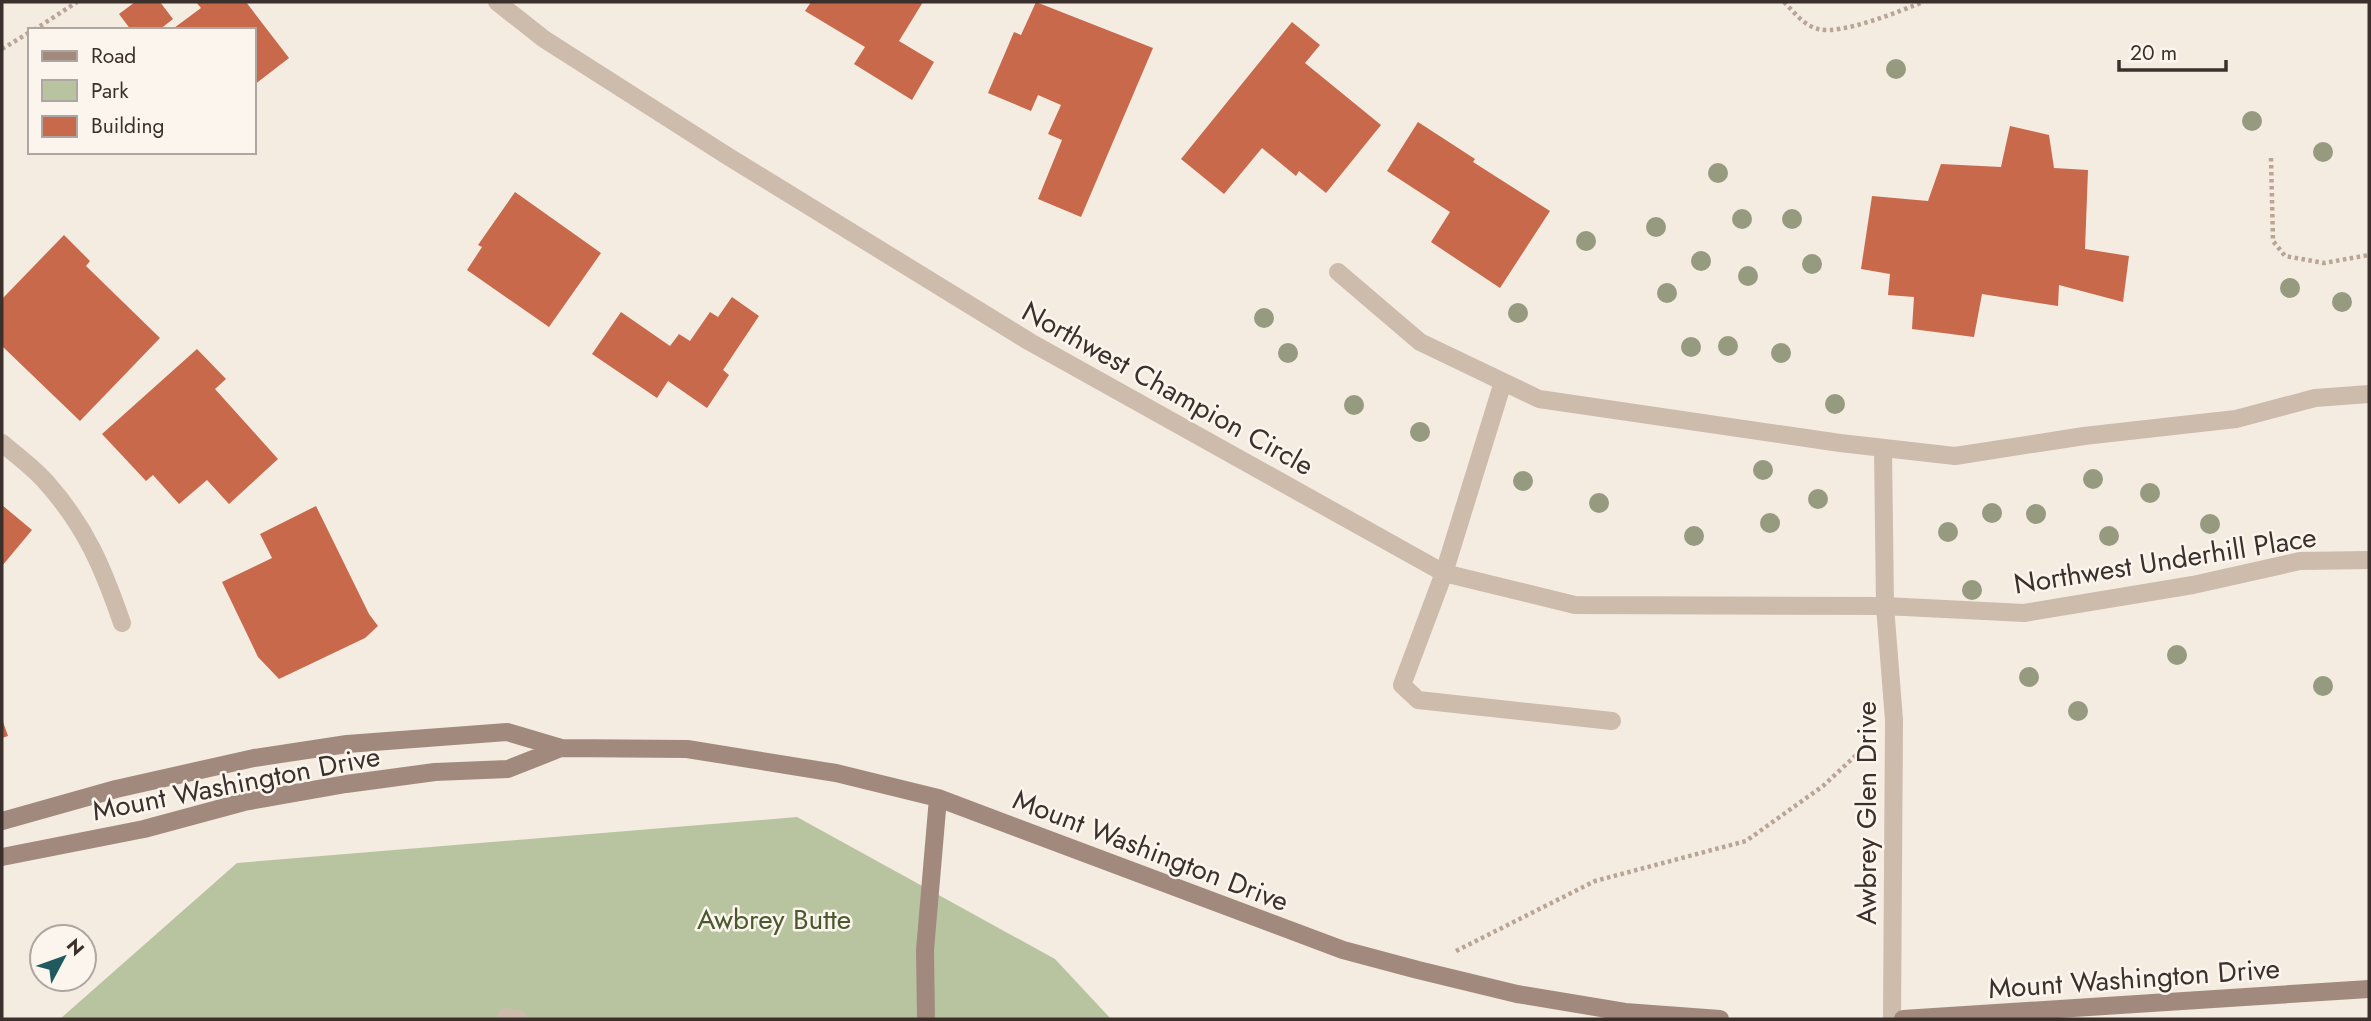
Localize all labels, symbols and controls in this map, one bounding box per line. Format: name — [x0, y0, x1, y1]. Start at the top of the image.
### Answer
legend — [28, 28, 256, 154]
scale bar — [2119, 28, 2226, 72]
text: 20 m — [2130, 38, 2177, 68]
text: Road — [91, 41, 136, 71]
text: Park — [91, 76, 129, 106]
text: Building — [91, 111, 164, 141]
street label: Northwest Champion Circle — [1014, 291, 1321, 486]
street label: Northwest Underhill Place — [2011, 516, 2319, 605]
street label: Awbrey Glen Drive — [1846, 701, 1887, 925]
street label: Mount Washington Drive — [89, 735, 383, 831]
street label: Mount Washington Drive — [1007, 779, 1295, 922]
park label: Awbrey Butte — [697, 899, 851, 940]
north arrow — [28, 923, 98, 993]
text: N — [60, 933, 91, 962]
street label: Mount Washington Drive — [1987, 948, 2281, 1009]

